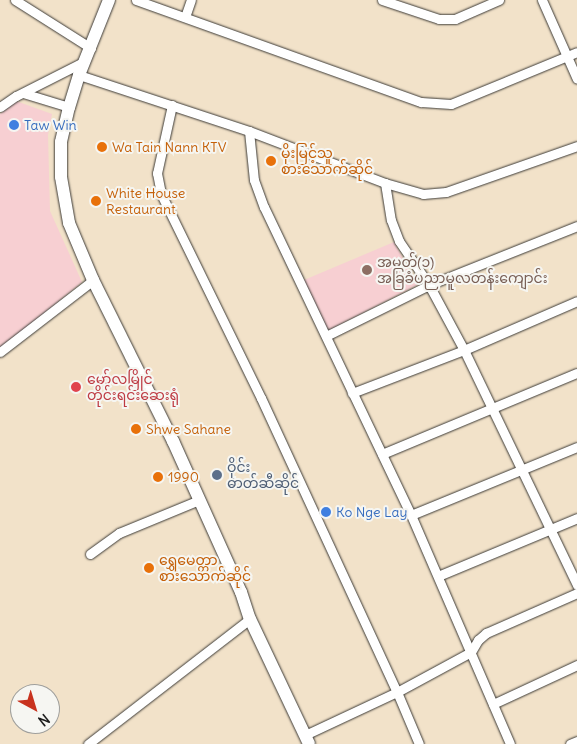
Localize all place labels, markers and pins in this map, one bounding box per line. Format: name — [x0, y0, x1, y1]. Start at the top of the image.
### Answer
place label: Taw Win — [24, 117, 77, 133]
marker: Taw Win — [8, 119, 20, 131]
place label: Wa Tain Nann KTV — [112, 139, 226, 155]
marker: Wa Tain Nann KTV — [96, 141, 108, 153]
place label: မိုးမြင့်သူ စားသောက်ဆိုင် — [281, 145, 373, 178]
marker: မိုးမြင့်သူ စားသောက်ဆိုင် — [265, 155, 277, 167]
place label: White House Restaurant — [106, 185, 185, 218]
marker: White House Restaurant — [90, 195, 102, 207]
place label: အမှတ်(၁) အခြခံပညာမူလတန်းကျောင်း — [377, 254, 548, 286]
marker: အမှတ်(၁) အခြခံပညာမူလတန်းကျောင်း — [361, 264, 373, 276]
place label: မော်လမြိုင် တိုင်းရင်းဆေးရုံ — [87, 371, 179, 404]
marker: မော်လမြိုင် တိုင်းရင်းဆေးရုံ — [69, 380, 83, 394]
place label: Shwe Sahane — [146, 421, 231, 437]
marker: Shwe Sahane — [130, 423, 142, 435]
place label: ဝိုင်း ဓာတ်ဆီဆိုင် — [227, 459, 299, 492]
place label: 1990 — [168, 469, 199, 485]
marker: ဝိုင်း ဓာတ်ဆီဆိုင် — [211, 469, 223, 481]
marker: 1990 — [152, 471, 164, 483]
place label: Ko Nge Lay — [336, 504, 407, 520]
marker: Ko Nge Lay — [320, 506, 332, 518]
place label: ရွှေမေတ္တာ စားသောက်ဆိုင် — [159, 552, 251, 584]
marker: ရွှေမေတ္တာ စားသောက်ဆိုင် — [143, 562, 155, 574]

